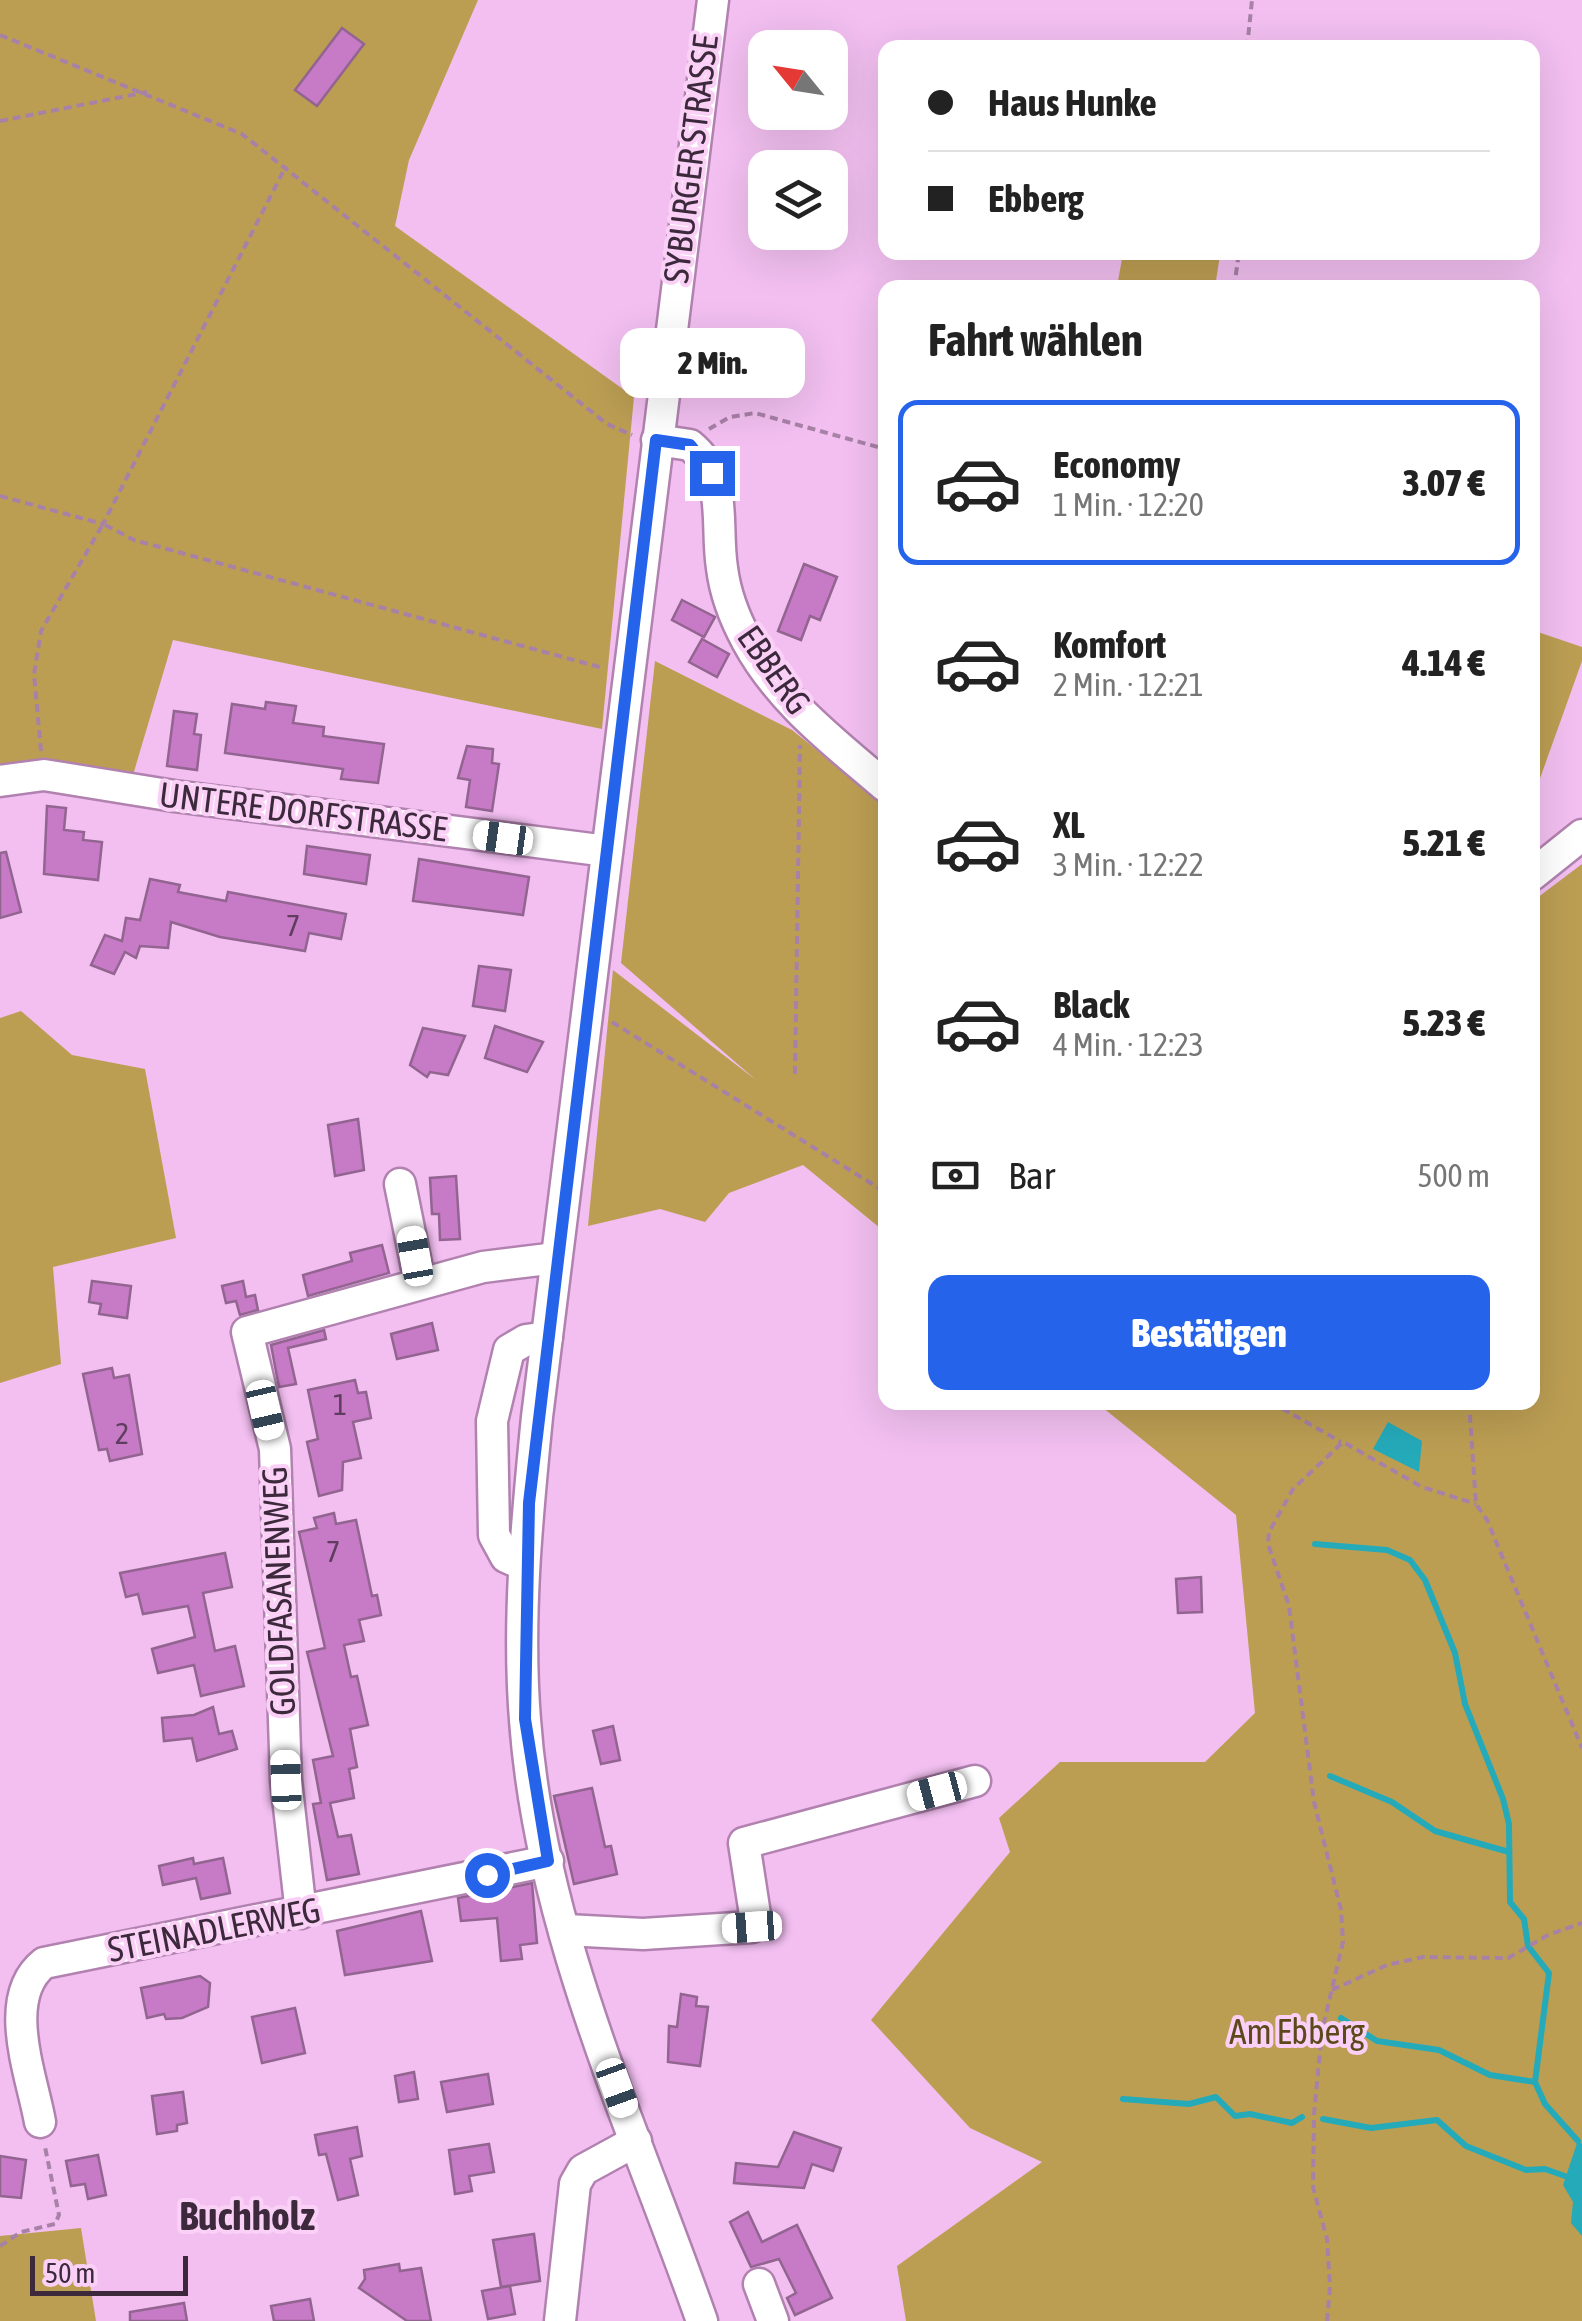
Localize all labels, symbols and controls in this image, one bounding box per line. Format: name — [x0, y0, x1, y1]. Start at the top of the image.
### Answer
north arrow — [748, 30, 848, 130]
map controls — [748, 30, 848, 250]
street label: SYBURGER STRASSE — [655, 33, 725, 285]
text: Haus Hunke — [988, 81, 1157, 124]
button: layers — [748, 150, 848, 250]
text: Ebberg — [988, 177, 1084, 220]
text: Fahrt wählen — [928, 314, 1143, 366]
callout: 2 Min. — [620, 328, 804, 398]
text: 2 Min. — [678, 344, 747, 381]
icon: car — [933, 438, 1023, 528]
text: Economy — [1053, 443, 1180, 486]
route end — [690, 451, 735, 496]
text: 3.07 € — [1402, 461, 1485, 504]
text: 1 Min. · 12:20 — [1053, 486, 1204, 523]
street label: EBBERG — [730, 618, 820, 721]
icon: car — [933, 618, 1023, 708]
text: Komfort — [1053, 623, 1166, 666]
text: 4.14 € — [1402, 641, 1485, 684]
text: 2 Min. · 12:21 — [1053, 666, 1204, 703]
street label: UNTERE DORFSTRASSE — [157, 774, 449, 849]
icon: car — [933, 798, 1023, 888]
text: XL — [1053, 803, 1085, 846]
car — [471, 819, 535, 857]
text: 5.21 € — [1402, 821, 1485, 864]
text: 3 Min. · 12:22 — [1053, 846, 1204, 883]
house number: 7 — [286, 908, 300, 942]
icon: car — [933, 978, 1023, 1068]
text: Black — [1053, 983, 1130, 1026]
text: 5.23 € — [1402, 1001, 1485, 1044]
text: 4 Min. · 12:23 — [1053, 1026, 1204, 1063]
icon: cash — [928, 1148, 983, 1203]
text: Bar — [1008, 1154, 1055, 1197]
text: 500 m — [1417, 1157, 1490, 1194]
car — [395, 1224, 435, 1288]
button: Bestätigen — [928, 1275, 1490, 1390]
car — [244, 1377, 286, 1443]
house number: 1 — [333, 1387, 347, 1421]
house number: 2 — [115, 1416, 129, 1450]
street label: GOLDFASANENWEG — [254, 1466, 302, 1716]
house number: 7 — [326, 1534, 340, 1568]
car — [270, 1749, 302, 1811]
car — [904, 1769, 970, 1813]
route start — [465, 1853, 510, 1898]
street label: STEINADLERWEG — [104, 1889, 324, 1969]
car — [721, 1910, 783, 1944]
park label: Am Ebberg — [1229, 2011, 1365, 2051]
car — [593, 2055, 641, 2121]
district label: Buchholz — [179, 2193, 315, 2238]
scale bar — [30, 2251, 188, 2296]
text: 50 m — [45, 2257, 95, 2289]

